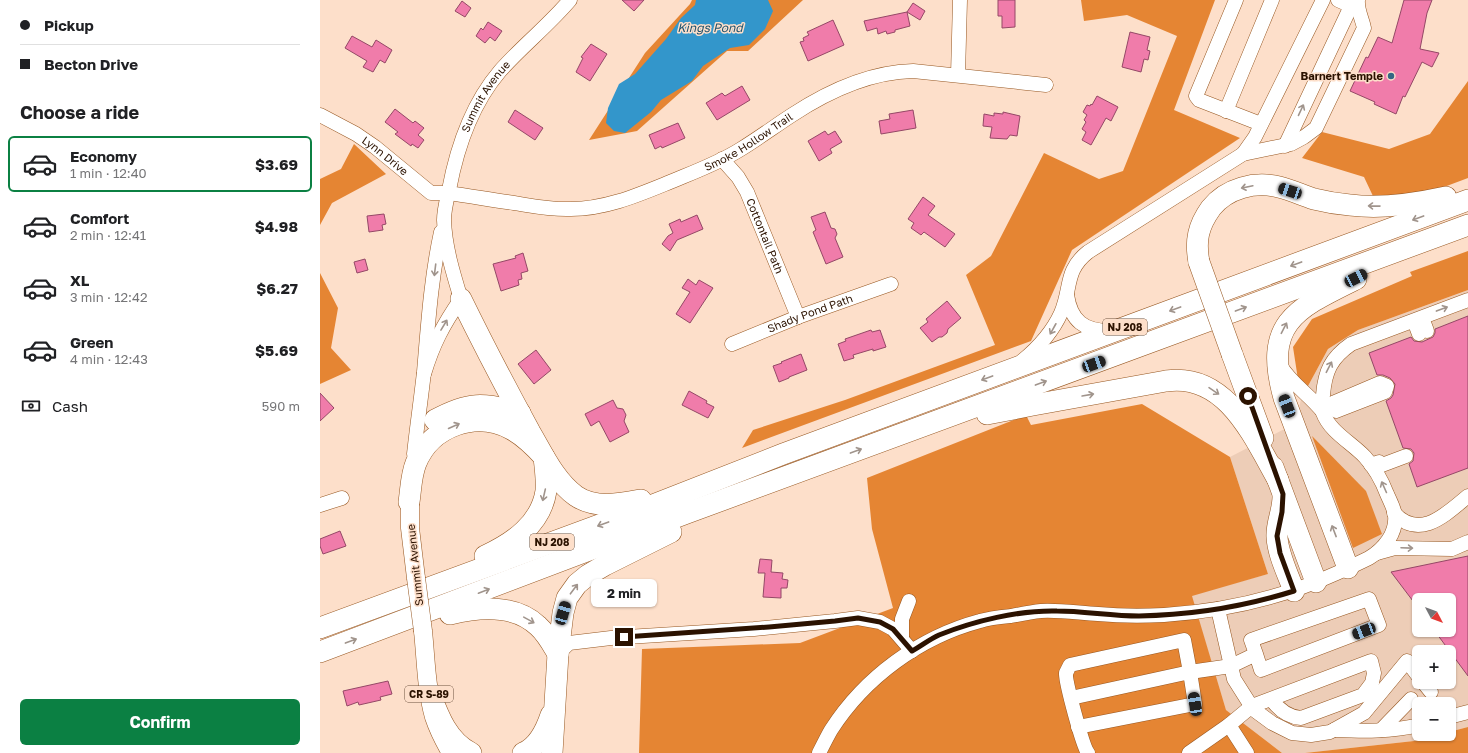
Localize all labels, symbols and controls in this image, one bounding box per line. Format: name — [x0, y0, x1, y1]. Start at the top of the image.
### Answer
text: Pickup — [44, 16, 94, 34]
water label: Kings Pond — [677, 20, 744, 35]
text: Becton Drive — [44, 55, 138, 73]
street label: Summit Avenue — [458, 58, 512, 134]
place label: Barnert Temple — [1301, 69, 1384, 82]
marker: Barnert Temple — [1386, 71, 1396, 81]
text: Choose a ride — [20, 101, 139, 123]
one-way arrow — [1298, 105, 1305, 117]
street label: Smoke Hollow Trail — [702, 109, 795, 173]
street label: Lynn Drive — [360, 133, 411, 178]
icon: car — [22, 146, 58, 182]
text: Economy — [70, 147, 137, 165]
text: $3.69 — [255, 155, 298, 173]
text: 1 min · 12:40 — [70, 165, 147, 181]
car — [1277, 182, 1303, 200]
one-way arrow — [1241, 183, 1254, 191]
street label: Cottontail Path — [744, 196, 787, 275]
one-way arrow — [1368, 202, 1381, 210]
icon: car — [22, 208, 58, 244]
text: Comfort — [70, 209, 129, 227]
one-way arrow — [1413, 215, 1425, 223]
text: $4.98 — [255, 217, 298, 235]
text: 2 min · 12:41 — [70, 227, 146, 243]
one-way arrow — [1291, 260, 1303, 268]
one-way arrow — [431, 263, 439, 276]
car — [1343, 267, 1369, 289]
icon: car — [22, 270, 58, 306]
text: XL — [70, 271, 89, 289]
text: $6.27 — [256, 279, 298, 297]
text: 3 min · 12:42 — [70, 289, 147, 305]
street label: Shady Pond Path — [765, 291, 854, 335]
one-way arrow — [1235, 304, 1247, 312]
one-way arrow — [1436, 305, 1448, 313]
one-way arrow — [1168, 306, 1181, 313]
one-way arrow — [440, 319, 448, 331]
road number: NJ 208 — [1103, 319, 1147, 335]
one-way arrow — [1048, 322, 1056, 334]
one-way arrow — [1281, 323, 1289, 335]
icon: car — [22, 332, 58, 368]
text: Green — [70, 333, 113, 351]
text: $5.69 — [255, 341, 298, 359]
text: 4 min · 12:43 — [70, 351, 148, 367]
car — [1081, 354, 1107, 374]
one-way arrow — [1326, 361, 1333, 373]
one-way arrow — [982, 375, 994, 383]
one-way arrow — [1034, 379, 1046, 387]
one-way arrow — [1208, 387, 1219, 395]
route start — [1239, 387, 1257, 405]
one-way arrow — [1081, 391, 1094, 399]
car — [1277, 393, 1297, 419]
icon: cash — [20, 395, 42, 417]
text: Cash — [52, 397, 88, 415]
text: 590 m — [262, 398, 300, 414]
one-way arrow — [448, 421, 460, 429]
one-way arrow — [849, 447, 861, 455]
one-way arrow — [1380, 481, 1387, 493]
one-way arrow — [540, 488, 548, 501]
one-way arrow — [597, 520, 609, 528]
street label: Summit Avenue — [404, 524, 425, 607]
one-way arrow — [1330, 526, 1338, 538]
road number: NJ 208 — [530, 534, 574, 550]
one-way arrow — [1400, 544, 1413, 552]
callout: 2 min — [591, 579, 657, 607]
one-way arrow — [569, 584, 578, 595]
text: 2 min — [607, 585, 641, 601]
one-way arrow — [478, 586, 490, 594]
north arrow — [1412, 593, 1456, 637]
map controls — [1412, 593, 1456, 741]
car — [554, 600, 572, 626]
one-way arrow — [523, 617, 535, 624]
car — [1351, 621, 1377, 641]
route end — [615, 628, 633, 646]
one-way arrow — [345, 637, 358, 644]
button: + — [1412, 645, 1456, 689]
road number: CR S-89 — [405, 686, 453, 702]
car — [1187, 691, 1203, 717]
button: − — [1412, 697, 1456, 741]
button: Confirm — [20, 699, 300, 745]

